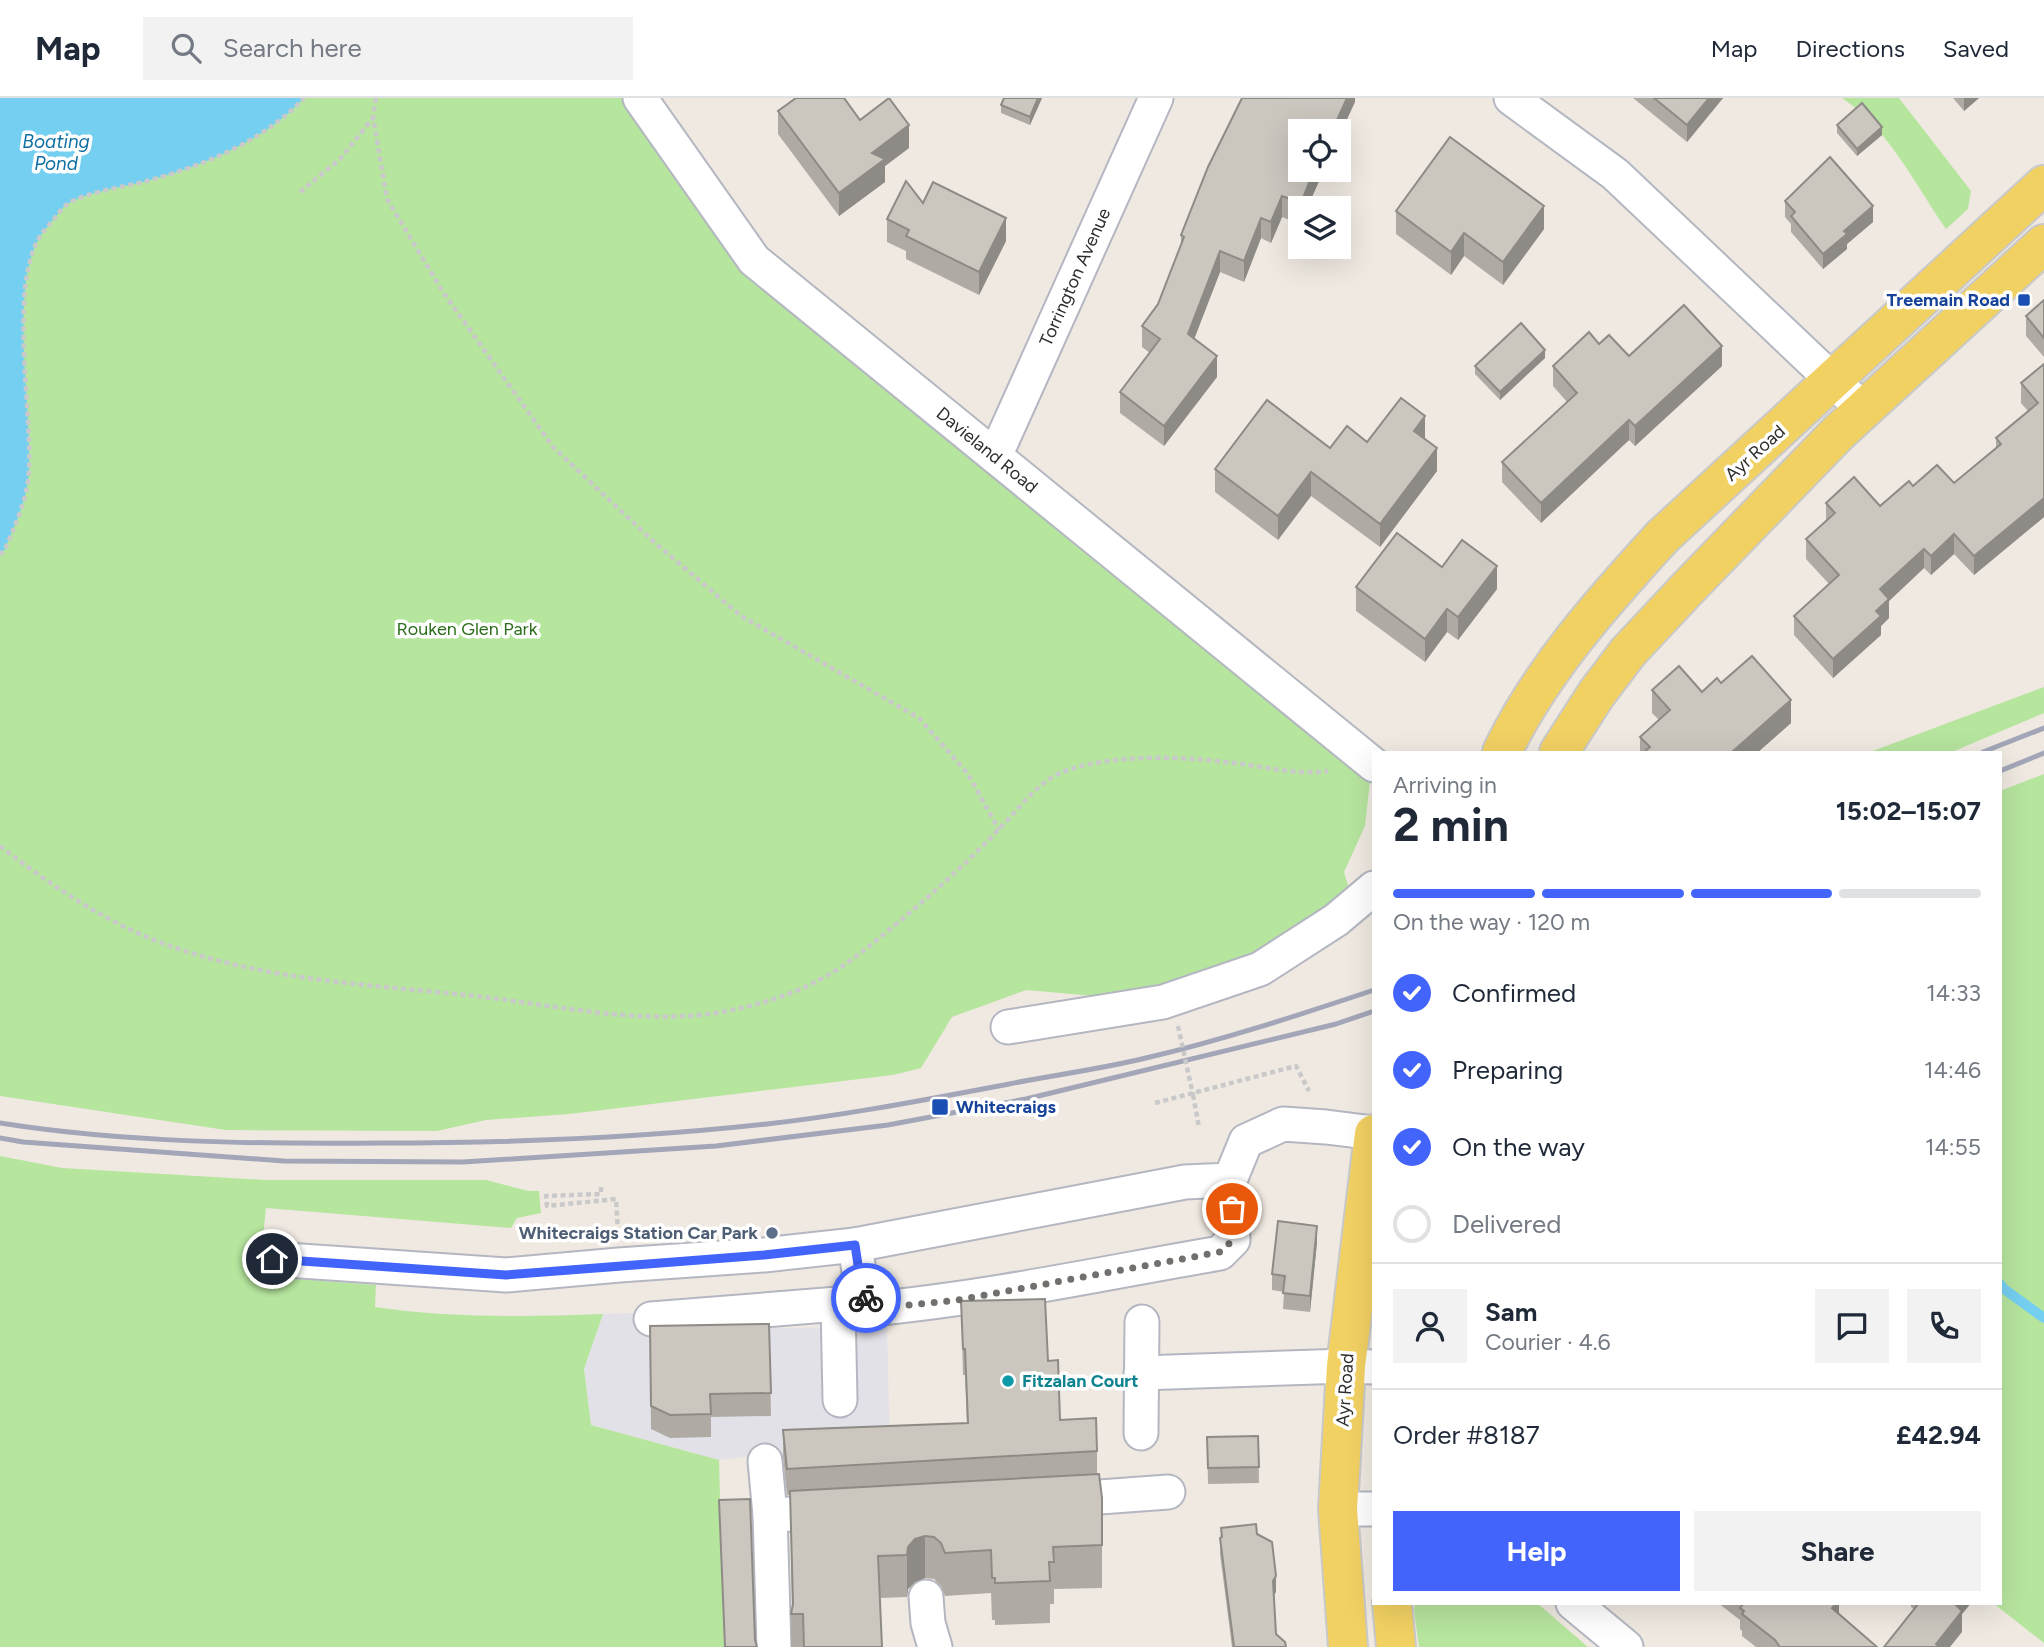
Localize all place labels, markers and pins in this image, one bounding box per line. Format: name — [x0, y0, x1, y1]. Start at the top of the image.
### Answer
place label: Treemain Road — [1887, 289, 2010, 311]
marker: Treemain Road — [2016, 292, 2032, 308]
place label: Whitecraigs — [956, 1096, 1057, 1118]
marker: Whitecraigs — [930, 1097, 950, 1117]
pin — [1202, 1179, 1262, 1239]
place label: Whitecraigs Station Car Park — [519, 1222, 758, 1244]
marker: Whitecraigs Station Car Park — [764, 1225, 780, 1241]
pin — [242, 1229, 302, 1289]
place label: Fitzalan Court — [1022, 1370, 1138, 1392]
marker: Fitzalan Court — [1000, 1373, 1016, 1389]

